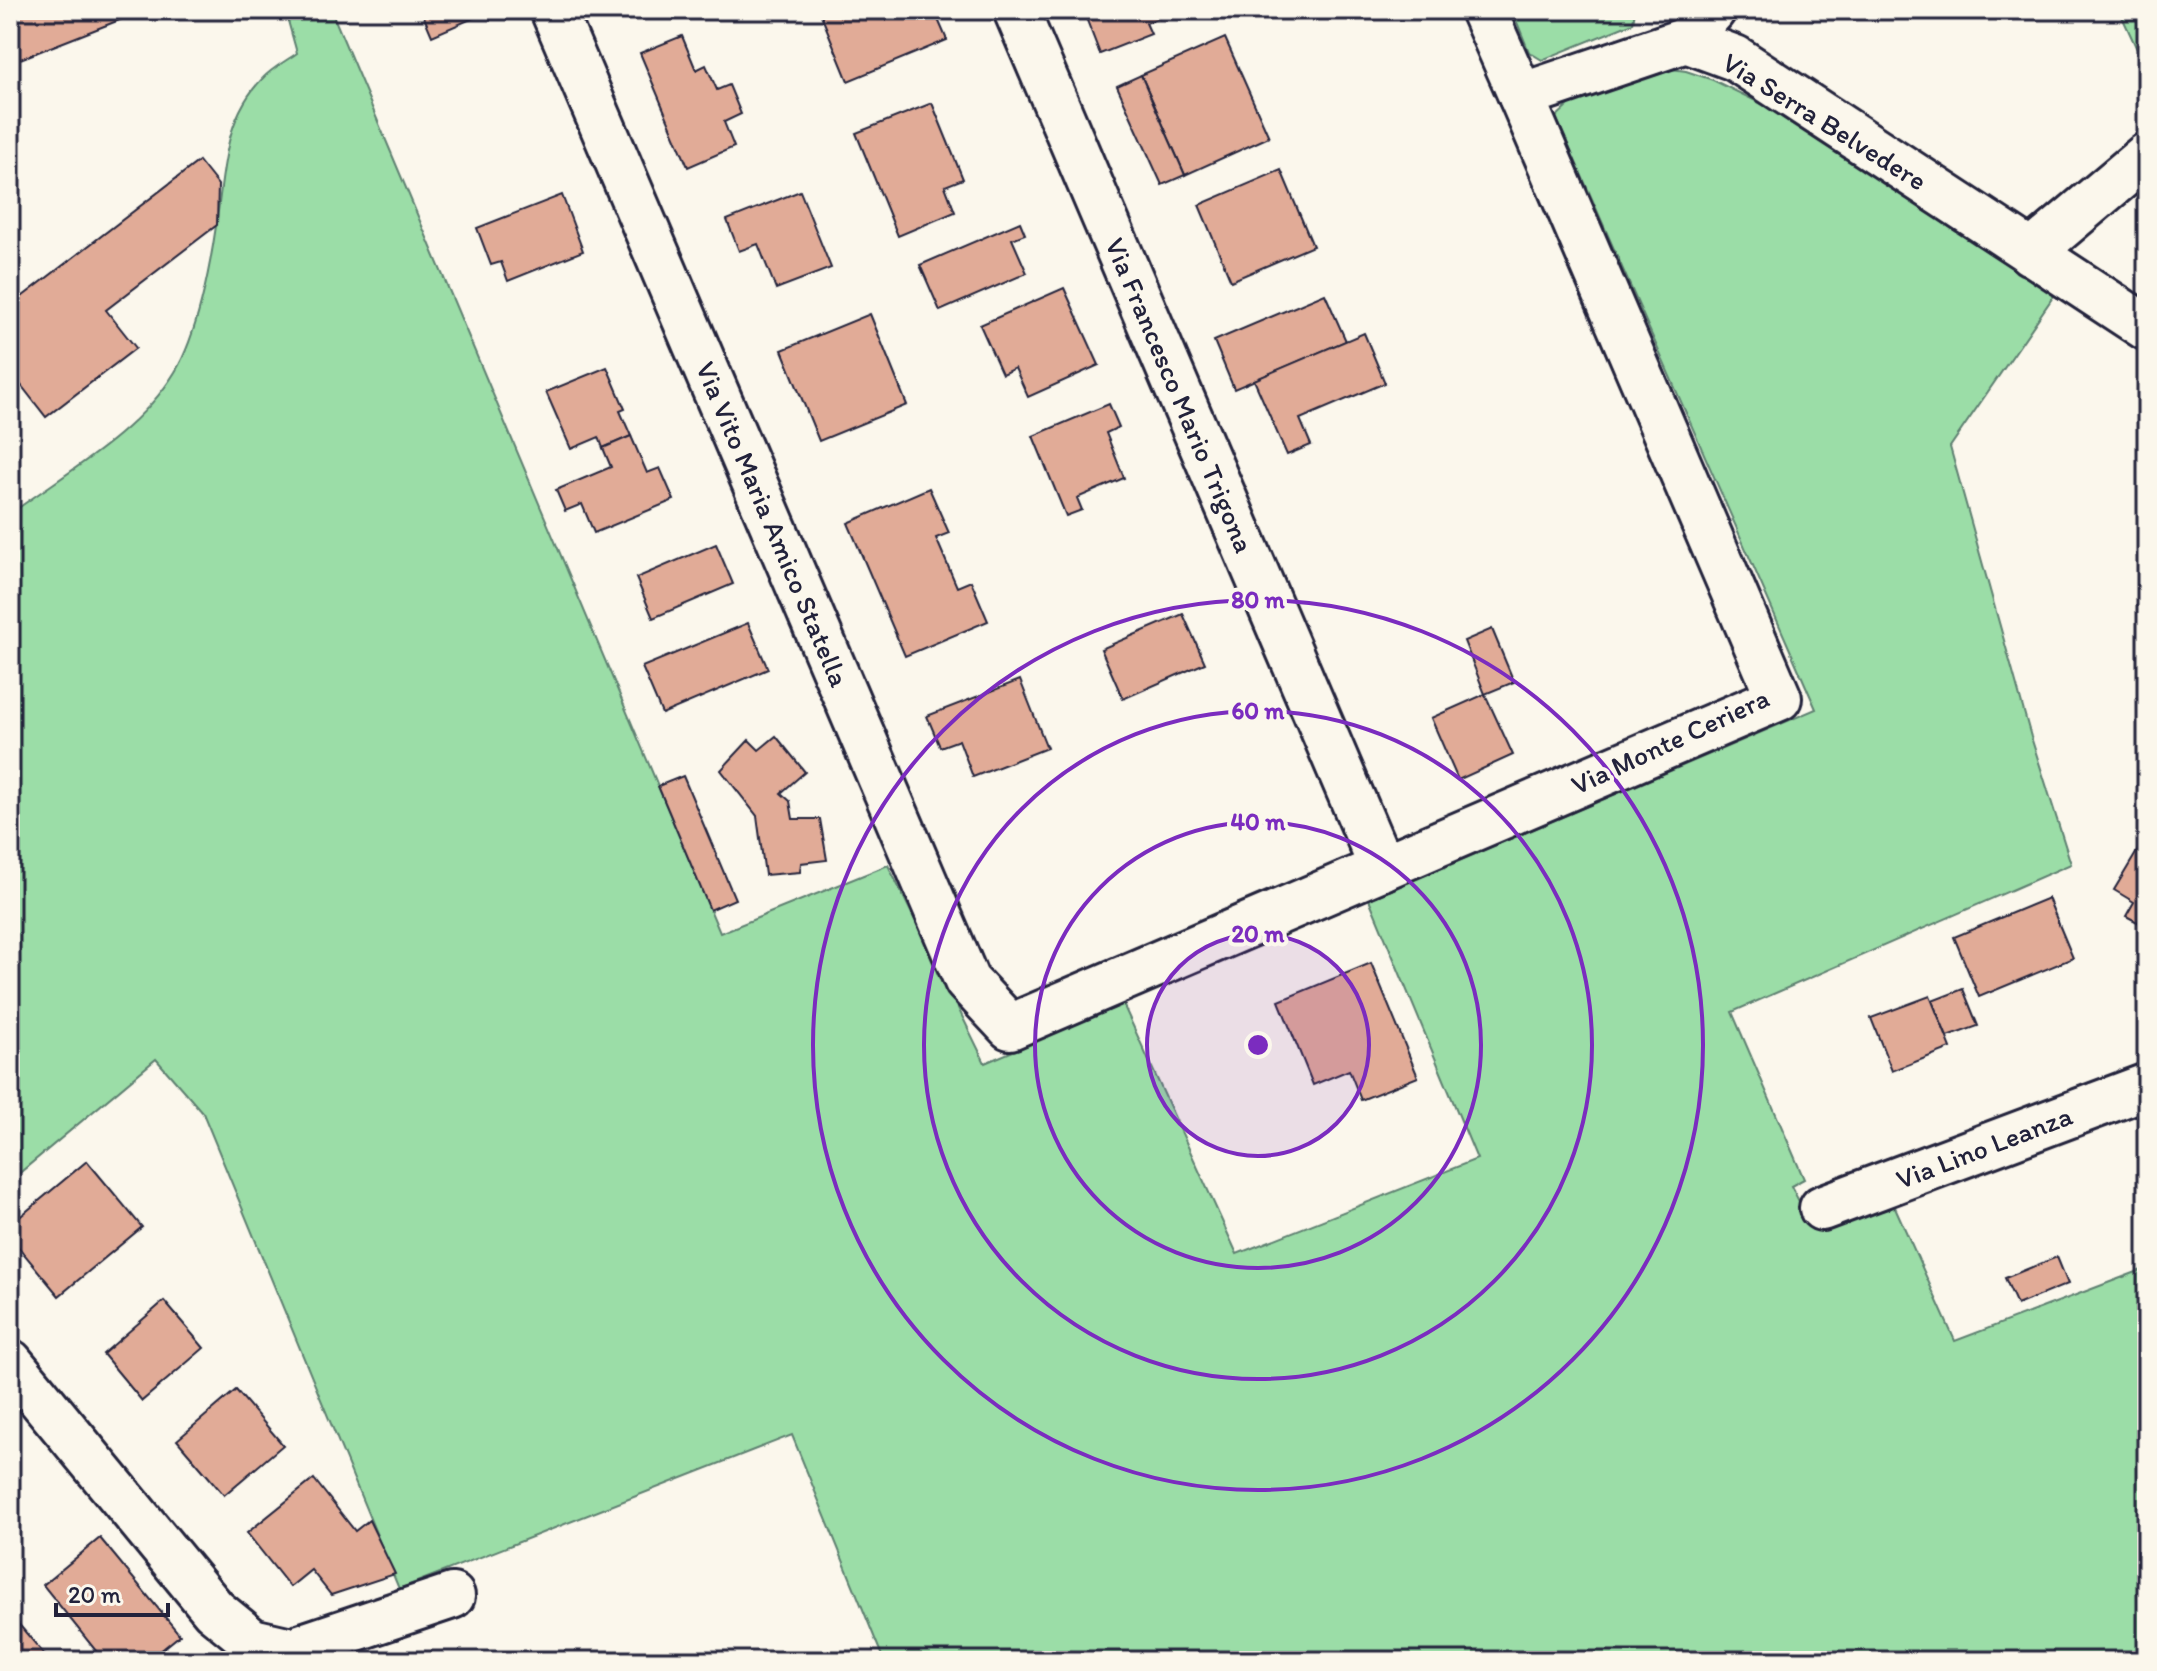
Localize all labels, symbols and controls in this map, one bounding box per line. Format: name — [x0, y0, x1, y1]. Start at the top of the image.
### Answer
street label: Via Serra Belvedere — [1717, 44, 1933, 198]
street label: Via Francesco Mario Trigona — [1098, 233, 1262, 558]
street label: Via Vito Maria Amico Statella — [689, 356, 857, 692]
text: 80 m — [1231, 585, 1286, 614]
street label: Via Monte Ceriera — [1566, 680, 1774, 802]
text: 60 m — [1231, 696, 1285, 725]
text: 40 m — [1231, 807, 1286, 836]
text: 20 m — [1232, 919, 1285, 948]
centre of rings — [1244, 1031, 1272, 1059]
street label: Via Lino Leanza — [1891, 1098, 2077, 1196]
scale bar — [56, 1567, 168, 1617]
text: 20 m — [68, 1580, 121, 1609]

